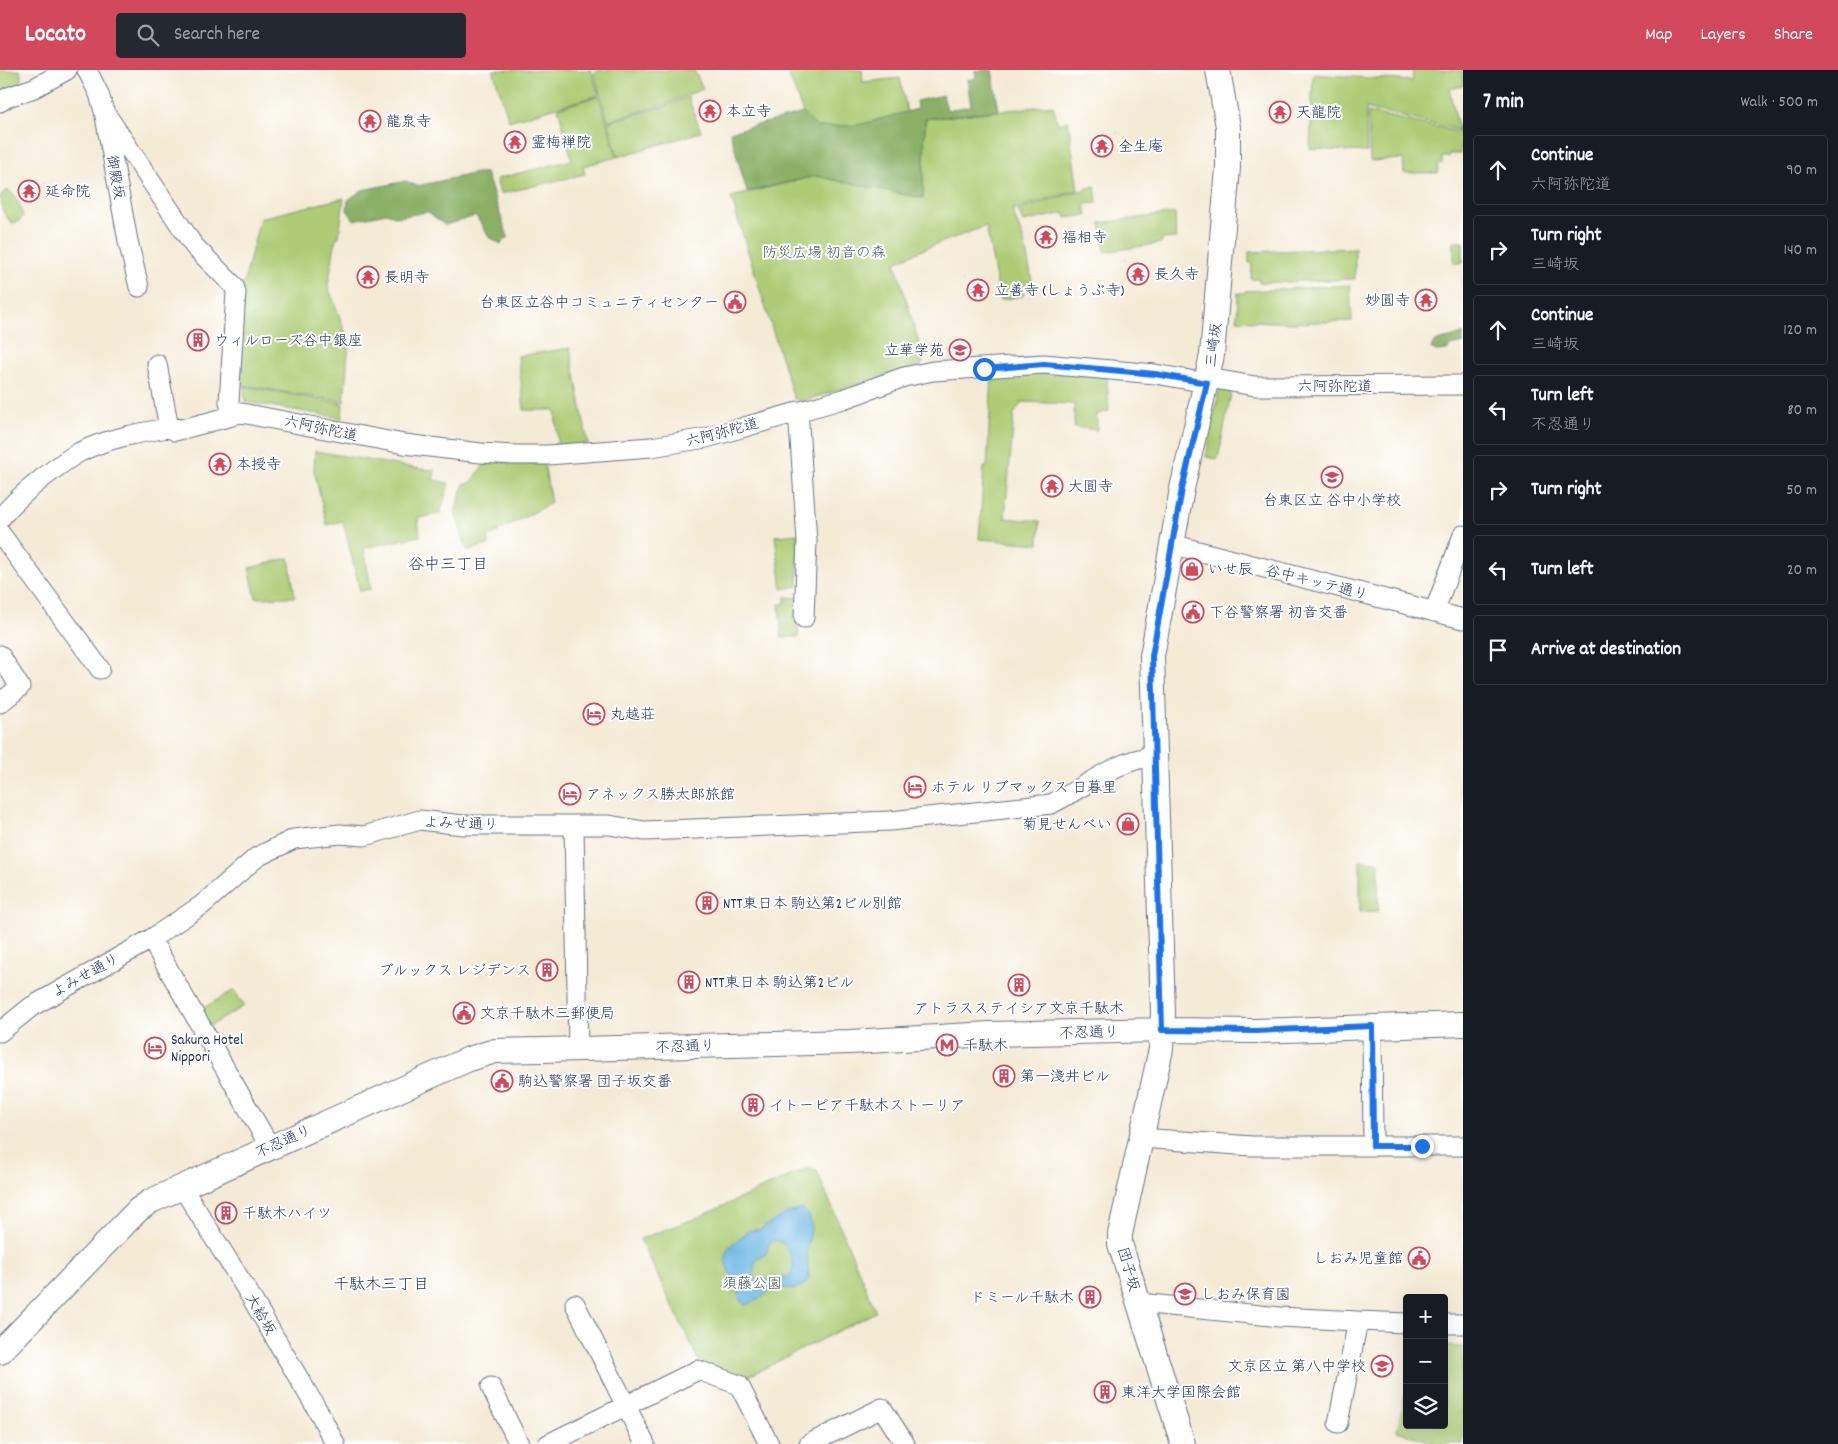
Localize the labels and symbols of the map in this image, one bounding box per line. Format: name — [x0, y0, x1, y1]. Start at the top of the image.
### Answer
temple icon: 本立寺 — [698, 99, 722, 123]
temple icon: 天龍院 — [1268, 100, 1292, 124]
place label: 本立寺 — [726, 102, 771, 124]
place label: 天龍院 — [1296, 103, 1341, 125]
temple icon: 龍泉寺 — [358, 109, 382, 133]
place label: 龍泉寺 — [386, 112, 431, 134]
temple icon: 霊梅禅院 — [503, 130, 527, 154]
place label: 霊梅禅院 — [531, 133, 591, 155]
temple icon: 全生庵 — [1090, 134, 1114, 158]
place label: 全生庵 — [1118, 137, 1163, 159]
street label: 御殿坂 — [99, 153, 129, 201]
temple icon: 延命院 — [17, 179, 41, 203]
place label: 延命院 — [45, 182, 90, 204]
temple icon: 福相寺 — [1034, 225, 1058, 249]
place label: 福相寺 — [1062, 228, 1107, 250]
park label: 防災広場 初音の森 — [762, 243, 886, 265]
temple icon: 長久寺 — [1126, 262, 1150, 286]
temple icon: 長明寺 — [356, 265, 380, 289]
place label: 長久寺 — [1154, 265, 1199, 287]
place label: 長明寺 — [384, 268, 429, 290]
temple icon: 立善寺 (しょうぶ寺) — [966, 278, 990, 302]
place label: 立善寺 (しょうぶ寺) — [994, 281, 1125, 303]
temple icon: 妙圓寺 — [1414, 288, 1438, 312]
public building icon: 台東区立谷中コミュニティセンター — [723, 290, 747, 314]
place label: 妙圓寺 — [1365, 291, 1410, 313]
place label: 台東区立谷中コミュニティセンター — [480, 293, 719, 315]
street label: 三崎坂 — [1201, 322, 1229, 369]
building icon: ウィルローズ谷中銀座 — [186, 328, 210, 352]
place label: ウィルローズ谷中銀座 — [214, 331, 363, 353]
school or university icon: 立華学苑 — [948, 338, 972, 362]
place label: 立華学苑 — [884, 341, 944, 363]
route start — [973, 358, 996, 381]
street label: 六阿弥陀道 — [1297, 377, 1373, 399]
street label: 六阿弥陀道 — [282, 411, 360, 449]
street label: 六阿弥陀道 — [683, 414, 762, 454]
temple icon: 本授寺 — [208, 452, 232, 476]
place label: 本授寺 — [236, 455, 281, 477]
school or university icon: 台東区立 谷中小学校 — [1320, 465, 1344, 489]
temple icon: 大圓寺 — [1040, 474, 1064, 498]
place label: 大圓寺 — [1068, 477, 1113, 499]
place label: 台東区立 谷中小学校 — [1263, 491, 1401, 513]
district label: 谷中三丁目 — [408, 554, 488, 577]
shop icon: いせ辰 — [1180, 557, 1204, 581]
place label: いせ辰 — [1208, 560, 1253, 582]
street label: 谷中キッテ通り — [1263, 561, 1370, 607]
public building icon: 下谷警察署 初音交番 — [1181, 600, 1205, 624]
place label: 下谷警察署 初音交番 — [1209, 603, 1347, 625]
hotel icon: 丸越荘 — [582, 702, 606, 726]
place label: 丸越荘 — [610, 705, 655, 727]
hotel icon: ホテル リブマックス 日暮里 — [903, 775, 927, 799]
place label: ホテル リブマックス 日暮里 — [931, 778, 1117, 800]
hotel icon: アネックス勝太郎旅館 — [558, 782, 582, 806]
place label: アネックス勝太郎旅館 — [586, 785, 735, 807]
shop icon: 菊見せんべい — [1116, 812, 1140, 836]
street label: よみせ通り — [423, 813, 499, 837]
place label: 菊見せんべい — [1022, 815, 1112, 837]
building icon: NTT東日本 駒込第2ビル別館 — [695, 891, 719, 915]
place label: NTT東日本 駒込第2ビル別館 — [723, 894, 902, 916]
street label: よみせ通り — [48, 949, 124, 1005]
building icon: ブルックス レジデンス — [535, 958, 559, 982]
place label: ブルックス レジデンス — [378, 961, 531, 983]
building icon: NTT東日本 駒込第2ビル — [677, 970, 701, 994]
place label: NTT東日本 駒込第2ビル — [705, 973, 854, 995]
building icon: アトラスステイシア文京千駄木 — [1007, 973, 1031, 997]
place label: アトラスステイシア文京千駄木 — [914, 999, 1124, 1021]
public building icon: 文京千駄木三郵便局 — [452, 1001, 476, 1025]
place label: 文京千駄木三郵便局 — [480, 1004, 615, 1026]
street label: 不忍通り — [1059, 1022, 1119, 1046]
place label: Sakura Hotel Nippori — [171, 1030, 244, 1069]
metro station icon: 千駄木 — [935, 1033, 959, 1057]
hotel icon: Sakura Hotel Nippori — [143, 1036, 167, 1060]
street label: 不忍通り — [655, 1036, 715, 1060]
place label: 千駄木 — [963, 1036, 1008, 1058]
building icon: 第一淺井ビル — [992, 1064, 1016, 1088]
place label: 第一淺井ビル — [1020, 1067, 1110, 1089]
public building icon: 駒込警察署 団子坂交番 — [490, 1069, 514, 1093]
place label: 駒込警察署 団子坂交番 — [518, 1072, 671, 1094]
building icon: イトーピア千駄木ストーリア — [741, 1093, 765, 1117]
place label: イトーピア千駄木ストーリア — [769, 1096, 965, 1118]
street label: 不忍通り — [252, 1121, 316, 1165]
route end — [1411, 1135, 1434, 1158]
building icon: 千駄木ハイツ — [214, 1201, 238, 1225]
place label: 千駄木ハイツ — [242, 1204, 332, 1226]
street label: 団子坂 — [1110, 1245, 1144, 1294]
public building icon: しおみ児童館 — [1407, 1246, 1431, 1270]
place label: しおみ児童館 — [1314, 1249, 1403, 1271]
district label: 千駄木三丁目 — [333, 1274, 429, 1297]
park label: 須藤公園 — [722, 1274, 782, 1296]
school or university icon: しおみ保育園 — [1173, 1282, 1197, 1306]
building icon: ドミール千駄木 — [1078, 1285, 1102, 1309]
place label: しおみ保育園 — [1201, 1285, 1290, 1307]
place label: ドミール千駄木 — [970, 1288, 1074, 1310]
street label: 大給坂 — [238, 1290, 280, 1340]
school or university icon: 文京区立 第八中学校 — [1370, 1354, 1394, 1378]
place label: 文京区立 第八中学校 — [1228, 1357, 1366, 1379]
building icon: 東洋大学国際会館 — [1093, 1380, 1117, 1404]
place label: 東洋大学国際会館 — [1121, 1383, 1241, 1405]

